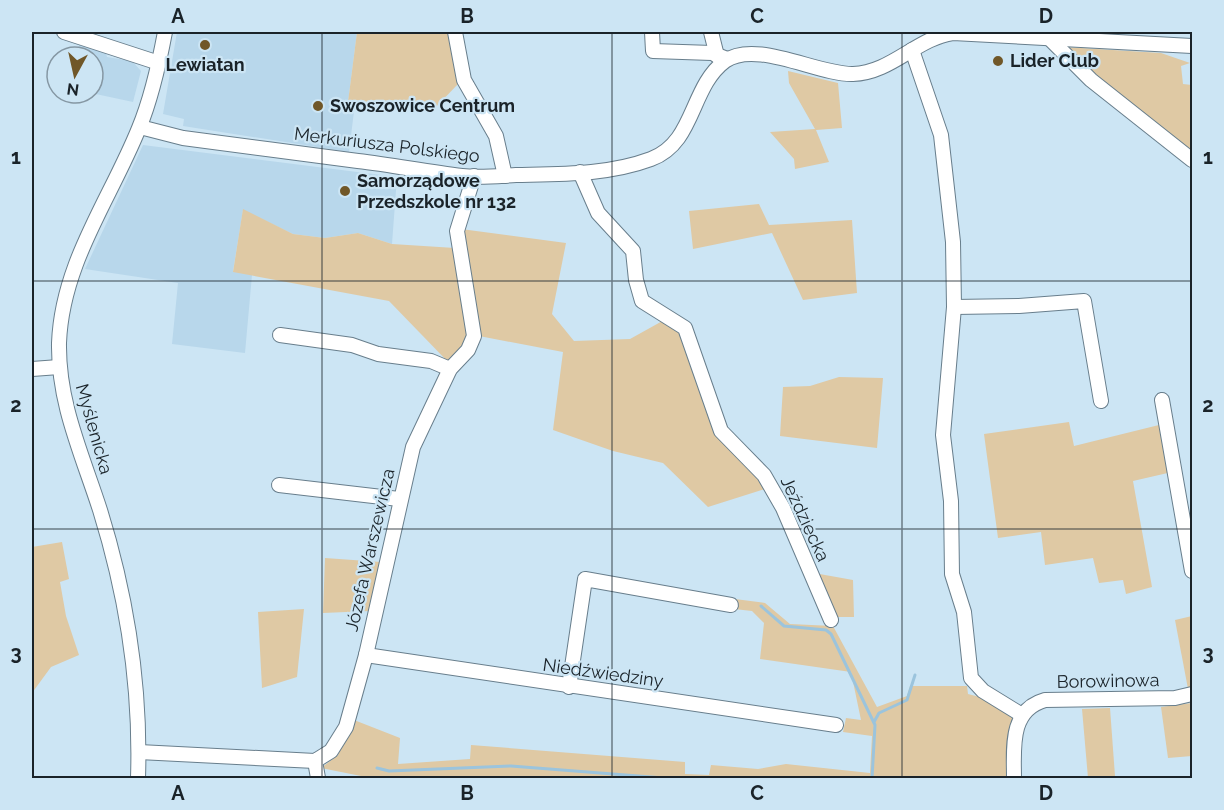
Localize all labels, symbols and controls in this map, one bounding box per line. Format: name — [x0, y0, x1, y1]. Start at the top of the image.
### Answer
text: A — [171, 4, 185, 28]
text: B — [460, 4, 474, 28]
text: C — [750, 4, 764, 28]
text: D — [1039, 4, 1053, 28]
marker: Lewiatan — [198, 38, 212, 52]
north arrow — [45, 45, 105, 105]
place label: Lider Club — [1010, 50, 1099, 71]
place label: Lewiatan — [166, 54, 245, 75]
marker: Lider Club — [991, 54, 1005, 68]
text: N — [66, 79, 80, 100]
place label: Swoszowice Centrum — [330, 95, 515, 116]
marker: Swoszowice Centrum — [311, 99, 325, 113]
street label: Merkuriusza Polskiego — [293, 123, 481, 166]
text: 1 — [11, 145, 21, 169]
text: 1 — [1203, 145, 1213, 169]
place label: Samorządowe Przedszkole nr 132 — [357, 170, 516, 212]
marker: Samorządowe Przedszkole nr 132 — [338, 184, 352, 198]
street label: Myślenicka — [72, 381, 117, 476]
text: 2 — [10, 393, 22, 417]
text: 2 — [1202, 393, 1214, 417]
street label: Józefa Warszewicza — [341, 466, 398, 633]
street label: Jeździecka — [777, 473, 834, 565]
text: 3 — [10, 641, 22, 665]
text: 3 — [1202, 641, 1214, 665]
street label: Niedźwiedziny — [541, 654, 665, 691]
street label: Borowinowa — [1056, 669, 1160, 692]
text: A — [171, 781, 185, 805]
text: B — [460, 781, 474, 805]
text: C — [750, 781, 764, 805]
text: D — [1039, 781, 1053, 805]

